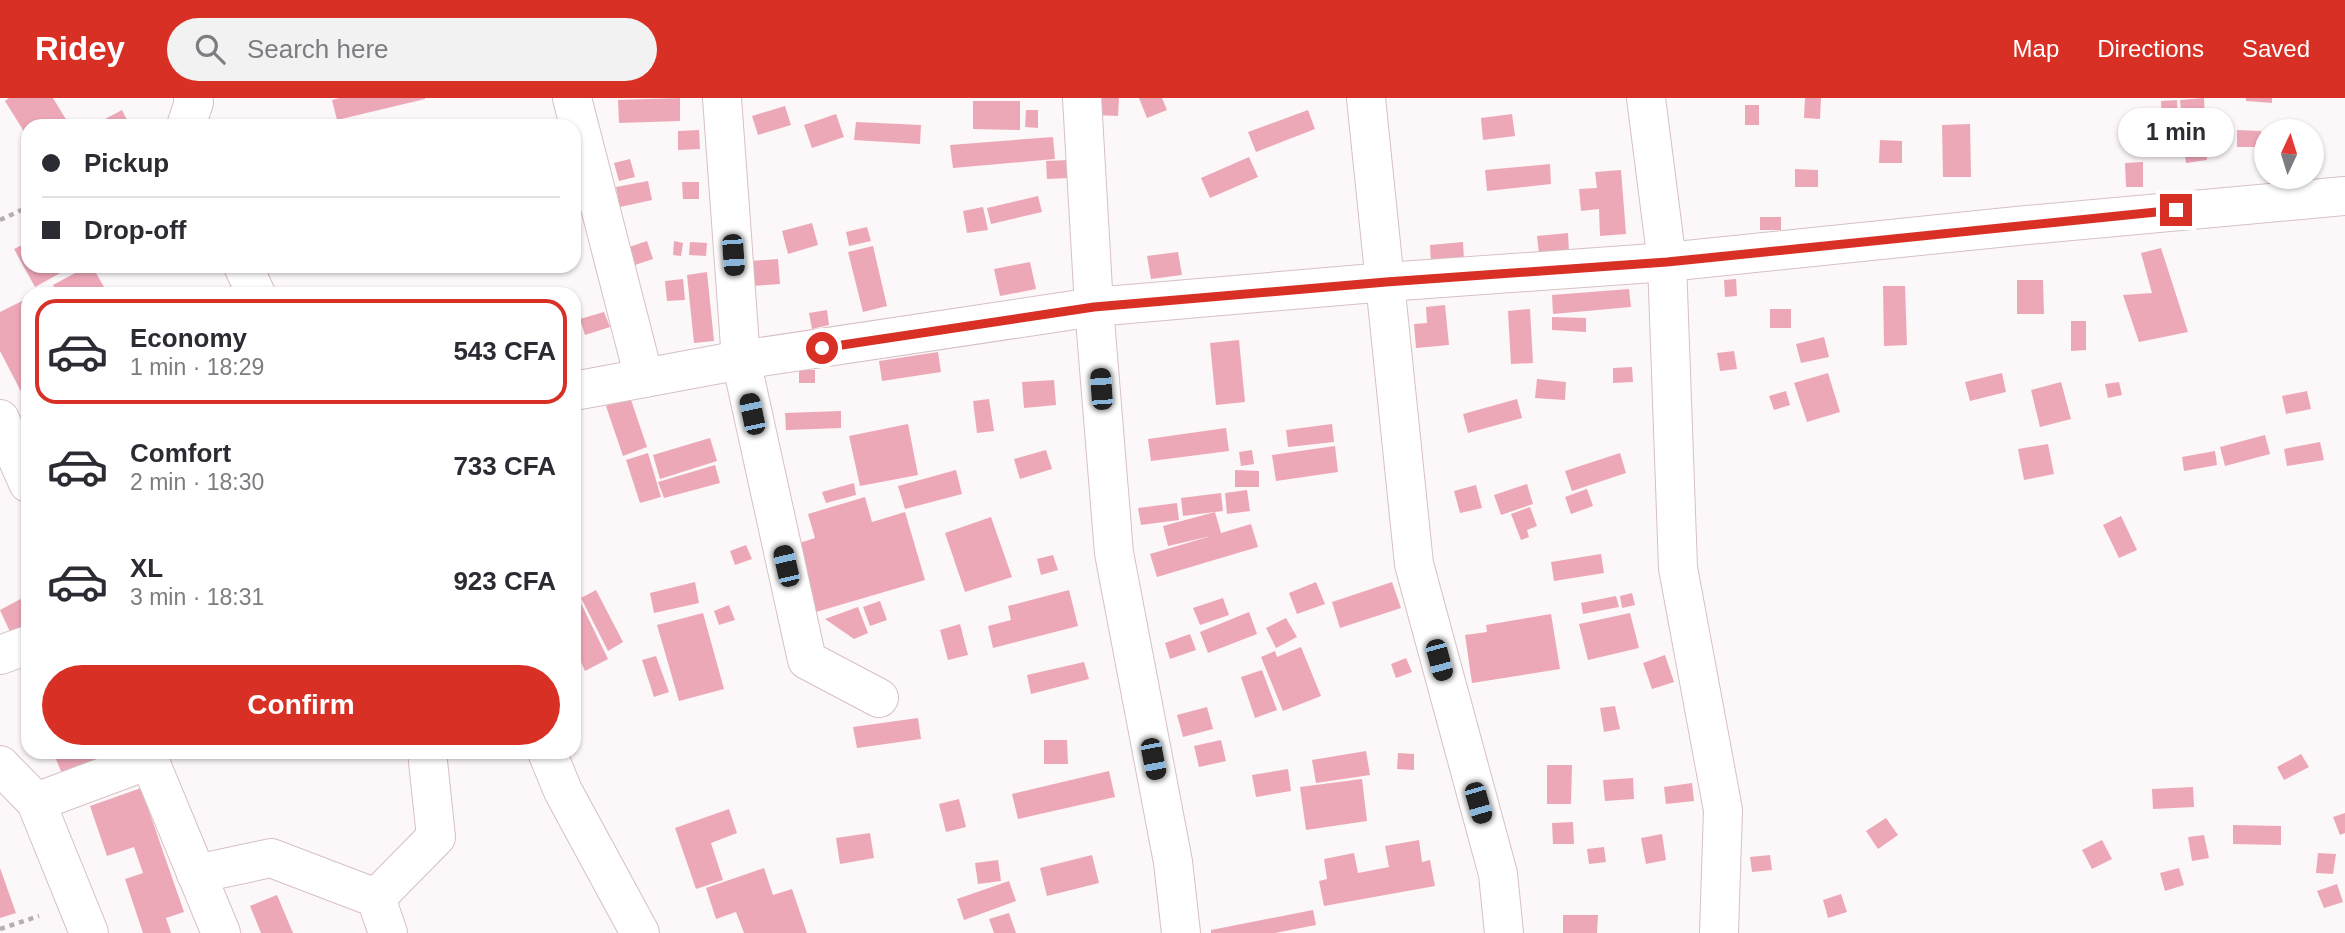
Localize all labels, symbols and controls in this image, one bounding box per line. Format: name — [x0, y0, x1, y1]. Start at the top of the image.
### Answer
search box — [167, 18, 657, 81]
text: Ridey — [35, 30, 125, 67]
icon: search — [191, 30, 229, 68]
text: Search here — [247, 34, 389, 64]
text: Map — [2013, 35, 2059, 62]
text: Directions — [2097, 35, 2204, 62]
text: Saved — [2242, 35, 2310, 62]
callout: 1 min — [2118, 108, 2234, 158]
text: 1 min — [2146, 119, 2206, 145]
north arrow — [2254, 119, 2324, 189]
map controls — [2254, 119, 2324, 189]
text: Pickup — [84, 148, 169, 178]
route end — [2160, 194, 2192, 226]
text: Drop-off — [84, 215, 187, 245]
car — [722, 233, 745, 277]
icon: car — [46, 320, 109, 383]
text: Economy — [130, 323, 247, 353]
route start — [806, 332, 838, 364]
text: 543 CFA — [453, 336, 556, 366]
text: 1 min · 18:29 — [130, 354, 264, 380]
car — [1090, 367, 1113, 411]
car — [738, 391, 767, 437]
icon: car — [46, 435, 109, 498]
text: Comfort — [130, 438, 231, 468]
text: 733 CFA — [453, 451, 556, 481]
text: 2 min · 18:30 — [130, 469, 264, 495]
car — [772, 543, 801, 589]
icon: car — [46, 550, 109, 613]
text: XL — [130, 553, 163, 583]
text: 923 CFA — [453, 566, 556, 596]
text: 3 min · 18:31 — [130, 584, 264, 610]
car — [1424, 637, 1455, 683]
button: Confirm — [42, 665, 560, 745]
car — [1139, 736, 1168, 782]
car — [1463, 780, 1494, 826]

